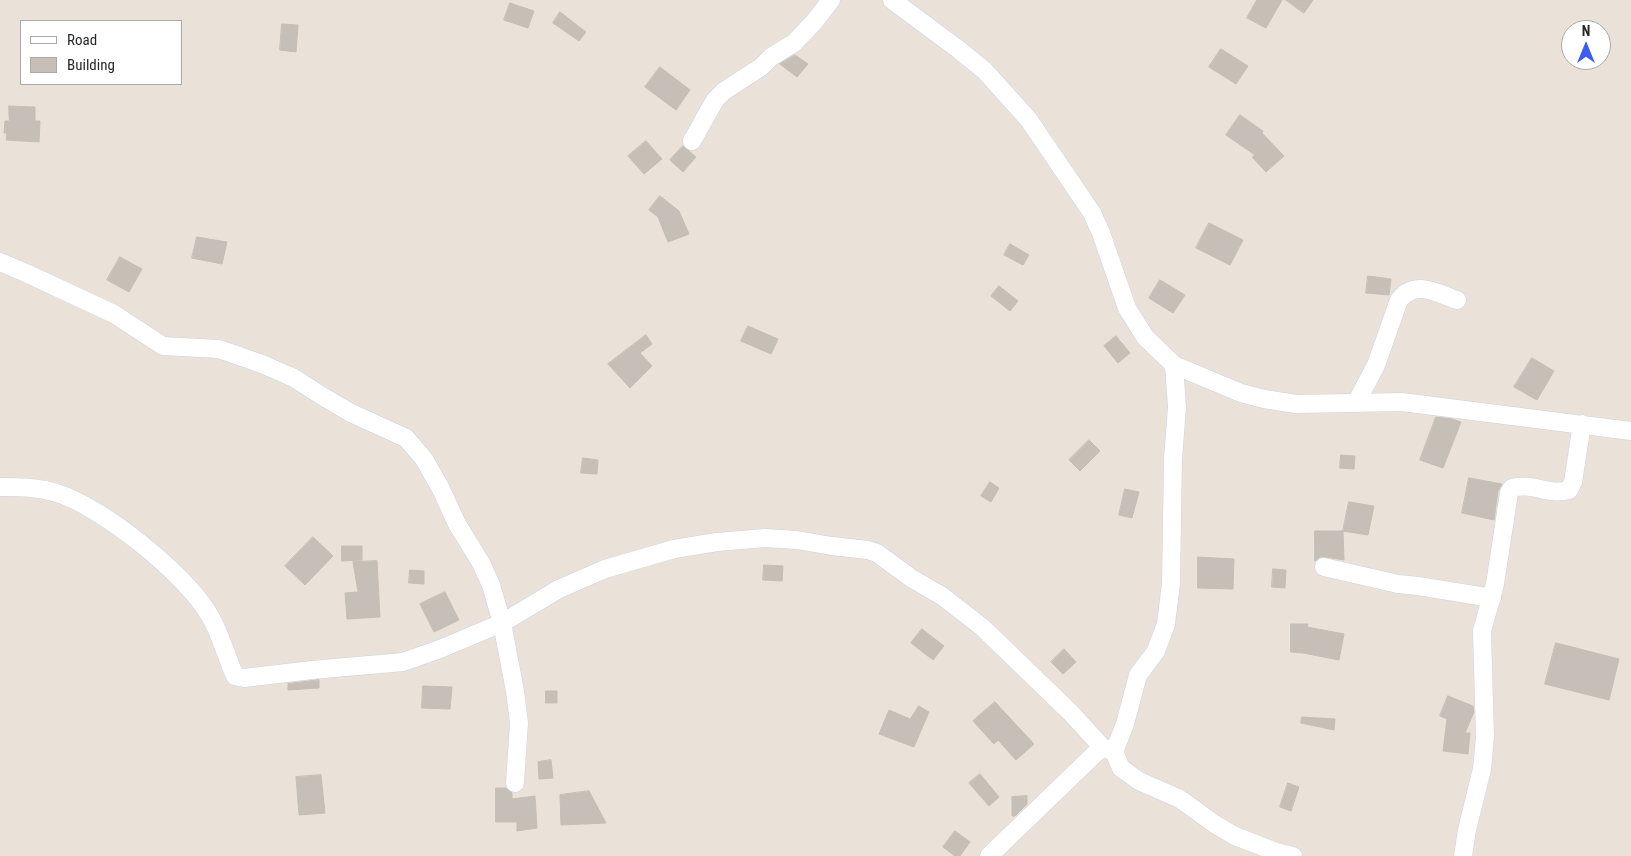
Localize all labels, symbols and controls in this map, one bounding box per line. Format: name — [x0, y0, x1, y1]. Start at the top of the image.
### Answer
legend — [20, 20, 182, 85]
north arrow — [1561, 20, 1611, 70]
text: N — [1582, 23, 1590, 39]
text: Road — [67, 31, 97, 49]
text: Building — [67, 56, 115, 74]

